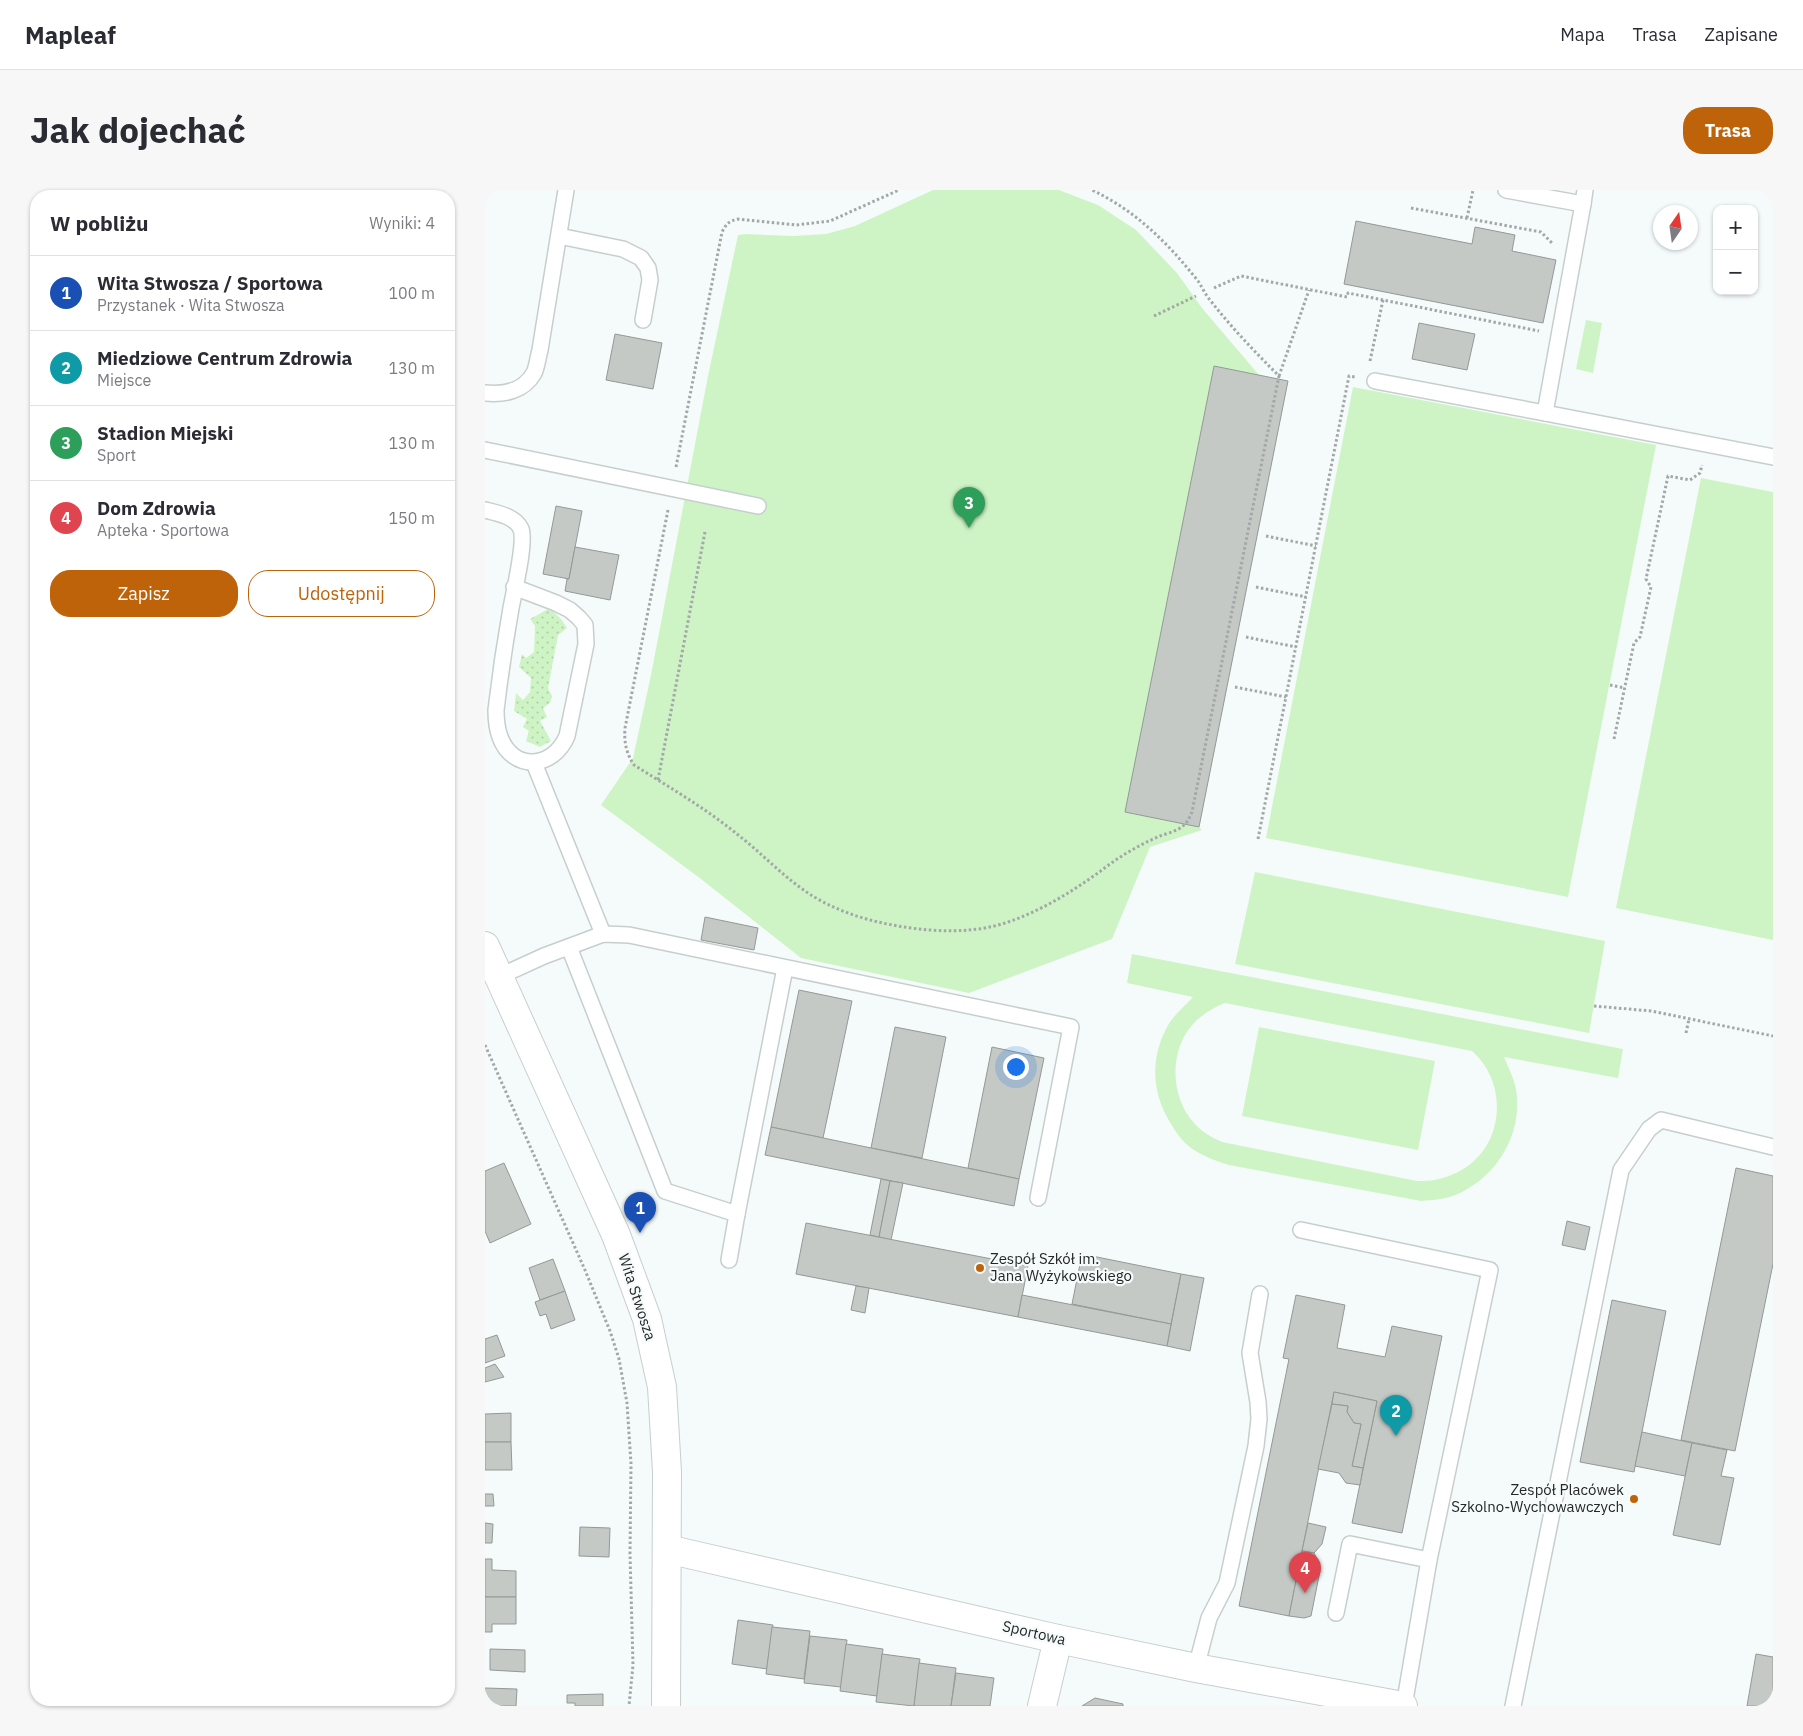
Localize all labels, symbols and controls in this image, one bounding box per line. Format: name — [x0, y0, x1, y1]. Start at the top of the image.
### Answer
text: Mapleaf — [25, 19, 116, 51]
text: Mapa — [1560, 23, 1605, 46]
text: Trasa — [1633, 23, 1677, 46]
text: Zapisane — [1705, 23, 1778, 46]
text: Jak dojechać — [30, 107, 246, 153]
button: Trasa — [1683, 107, 1773, 154]
north arrow — [1653, 205, 1698, 250]
map controls — [1713, 205, 1758, 295]
button: + — [1713, 205, 1758, 250]
text: W pobliżu — [50, 209, 149, 237]
text: Wyniki: 4 — [369, 213, 435, 233]
button: − — [1713, 250, 1758, 295]
text: Wita Stwosza / Sportowa — [97, 271, 323, 295]
text: 1 — [61, 283, 71, 303]
text: 100 m — [388, 283, 435, 303]
text: Przystanek · Wita Stwosza — [97, 295, 285, 315]
text: Miedziowe Centrum Zdrowia — [97, 346, 352, 370]
text: 2 — [61, 358, 71, 378]
text: 130 m — [388, 358, 435, 378]
text: Miejsce — [97, 370, 151, 390]
text: Stadion Miejski — [97, 421, 233, 445]
text: 3 — [61, 433, 71, 453]
text: 130 m — [388, 433, 435, 453]
text: Sport — [97, 445, 136, 465]
pin: 3 — [953, 487, 985, 528]
text: Dom Zdrowia — [97, 496, 216, 520]
text: 4 — [61, 508, 71, 528]
text: 150 m — [388, 508, 435, 528]
text: Apteka · Sportowa — [97, 520, 229, 540]
button: Zapisz — [50, 570, 238, 617]
button: Udostępnij — [248, 570, 435, 617]
your location — [1003, 1054, 1029, 1080]
pin: 1 — [624, 1192, 656, 1233]
place label: Zespół Szkół im. Jana Wyżykowskiego — [990, 1249, 1132, 1285]
street label: Wita Stwosza — [615, 1251, 660, 1343]
marker: Zespół Szkół im. Jana Wyżykowskiego — [974, 1262, 986, 1274]
pin: 2 — [1380, 1395, 1412, 1436]
place label: Zespół Placówek Szkolno-Wychowawczych — [1451, 1480, 1624, 1516]
marker: Zespół Placówek Szkolno-Wychowawczych — [1628, 1493, 1640, 1505]
pin: 4 — [1289, 1552, 1321, 1593]
street label: Sportowa — [1001, 1616, 1068, 1649]

